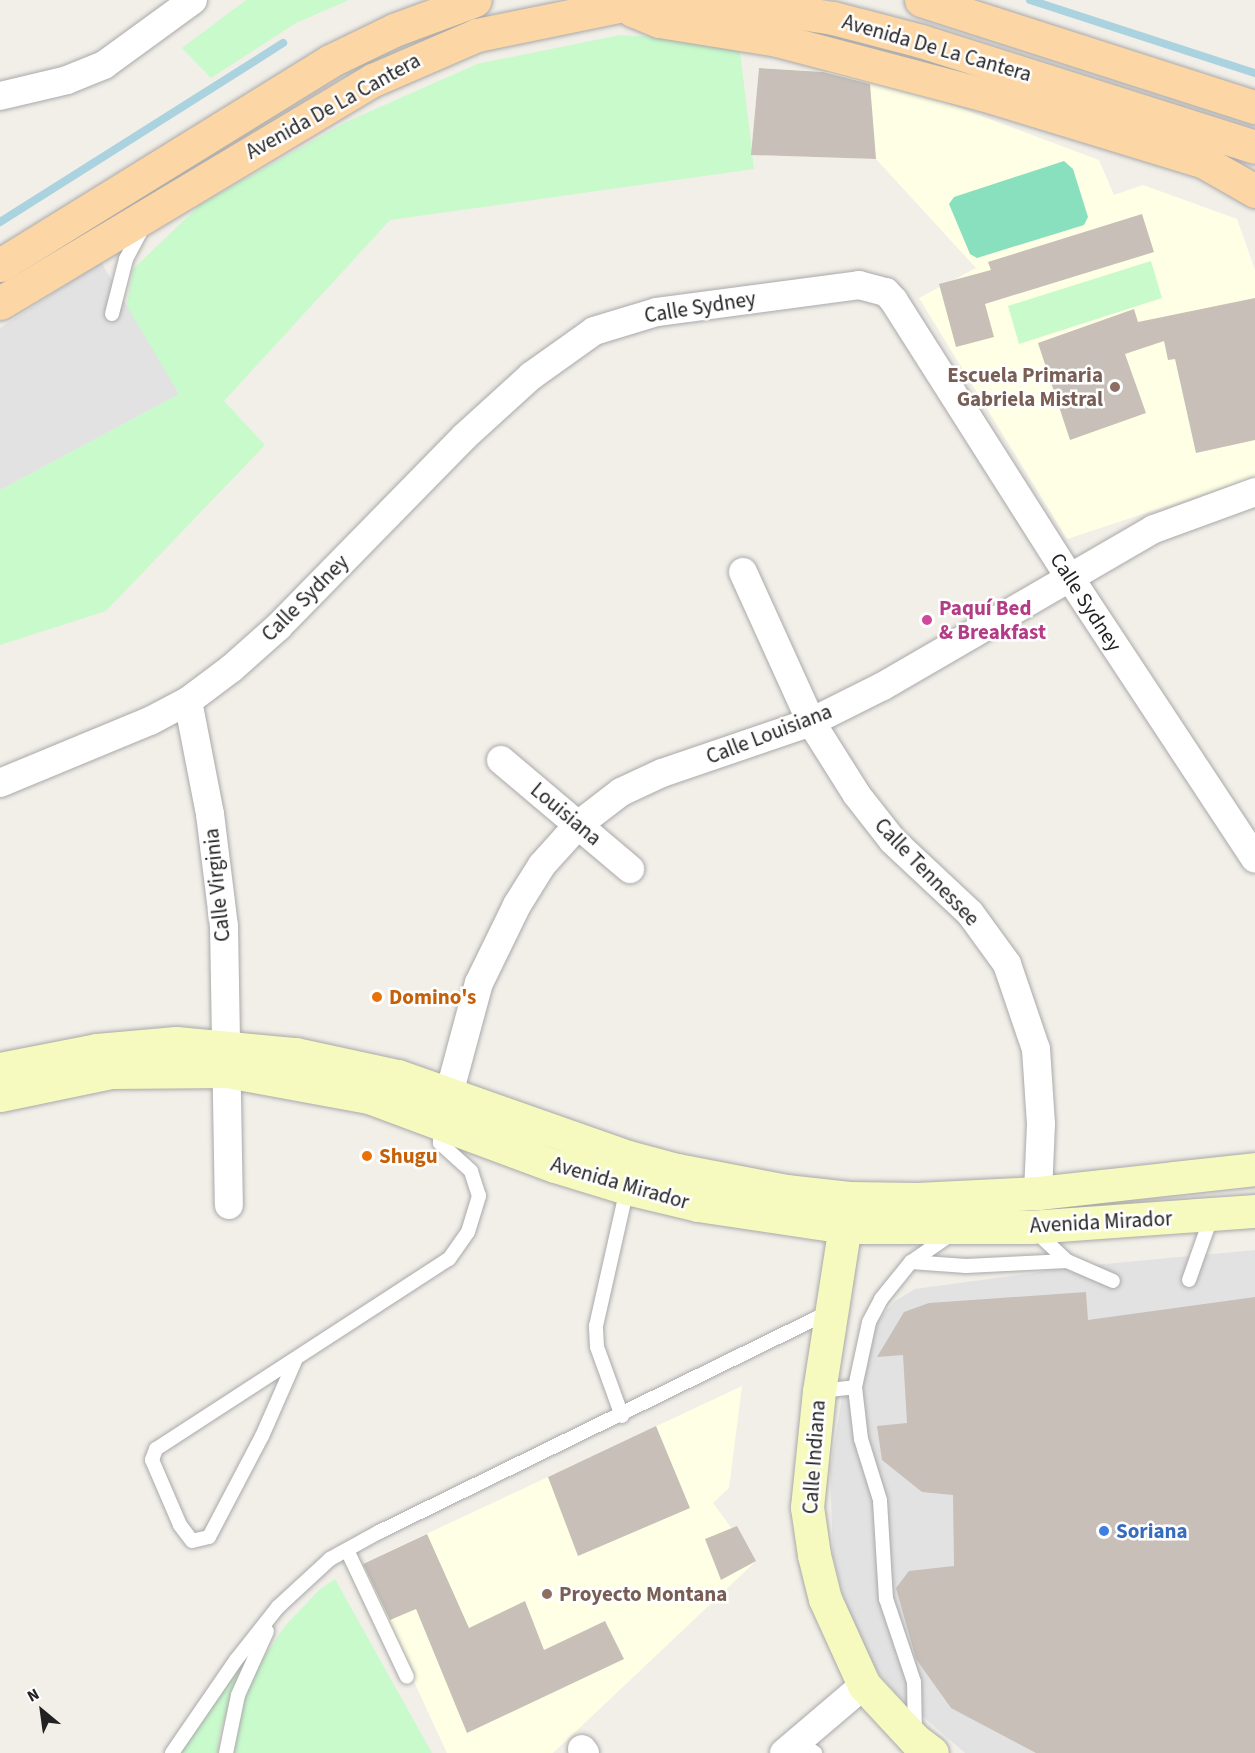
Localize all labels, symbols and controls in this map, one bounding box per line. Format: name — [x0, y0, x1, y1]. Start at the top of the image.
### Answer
street label: Avenida De La Cantera — [839, 9, 1035, 87]
street label: Avenida De La Cantera — [241, 48, 425, 164]
street label: Calle Sydney — [643, 286, 757, 328]
place label: Escuela Primaria Gabriela Mistral — [947, 362, 1103, 412]
marker: Escuela Primaria Gabriela Mistral — [1108, 380, 1122, 394]
street label: Calle Sydney — [1045, 548, 1127, 656]
street label: Calle Sydney — [256, 549, 354, 647]
place label: Paquí Bed & Breakfast — [939, 595, 1046, 645]
marker: Paquí Bed & Breakfast — [920, 613, 934, 627]
street label: Calle Louisiana — [703, 699, 835, 769]
street label: Louisiana — [526, 777, 606, 851]
street label: Calle Tennessee — [869, 813, 985, 931]
street label: Calle Virginia — [199, 827, 235, 943]
place label: Domino's — [389, 984, 476, 1010]
marker: Domino's — [370, 990, 384, 1004]
place label: Shugu — [379, 1143, 438, 1169]
marker: Shugu — [360, 1149, 374, 1163]
street label: Avenida Mirador — [548, 1151, 692, 1215]
street label: Avenida Mirador — [1029, 1206, 1173, 1238]
street label: Calle Indiana — [797, 1399, 831, 1515]
place label: Soriana — [1116, 1518, 1188, 1544]
marker: Soriana — [1097, 1524, 1111, 1538]
place label: Proyecto Montana — [559, 1581, 727, 1607]
marker: Proyecto Montana — [540, 1587, 554, 1601]
north arrow — [12, 1681, 72, 1741]
text: N — [23, 1683, 43, 1707]

